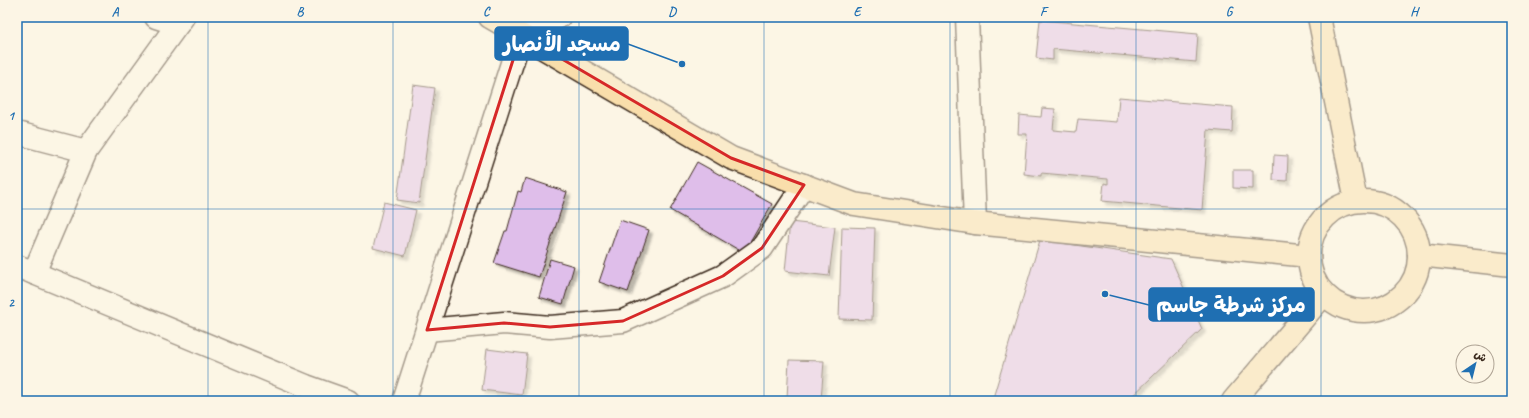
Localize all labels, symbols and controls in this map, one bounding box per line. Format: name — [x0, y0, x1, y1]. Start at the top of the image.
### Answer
text: A — [112, 4, 120, 20]
text: B — [297, 4, 305, 20]
text: C — [483, 4, 491, 20]
text: D — [668, 4, 677, 20]
text: E — [854, 4, 863, 20]
text: F — [1040, 4, 1049, 20]
text: G — [1226, 4, 1234, 20]
text: H — [1410, 4, 1420, 20]
callout: مسجد الأنصار — [495, 27, 628, 60]
text: مسجد الأنصار — [501, 30, 621, 57]
text: 1 — [8, 108, 16, 124]
callout: مركز شرطة جاسم — [1149, 288, 1314, 321]
text: مركز شرطة جاسم — [1156, 292, 1306, 321]
text: 2 — [8, 295, 15, 311]
north arrow — [1455, 344, 1495, 384]
text: ش — [1472, 347, 1490, 365]

